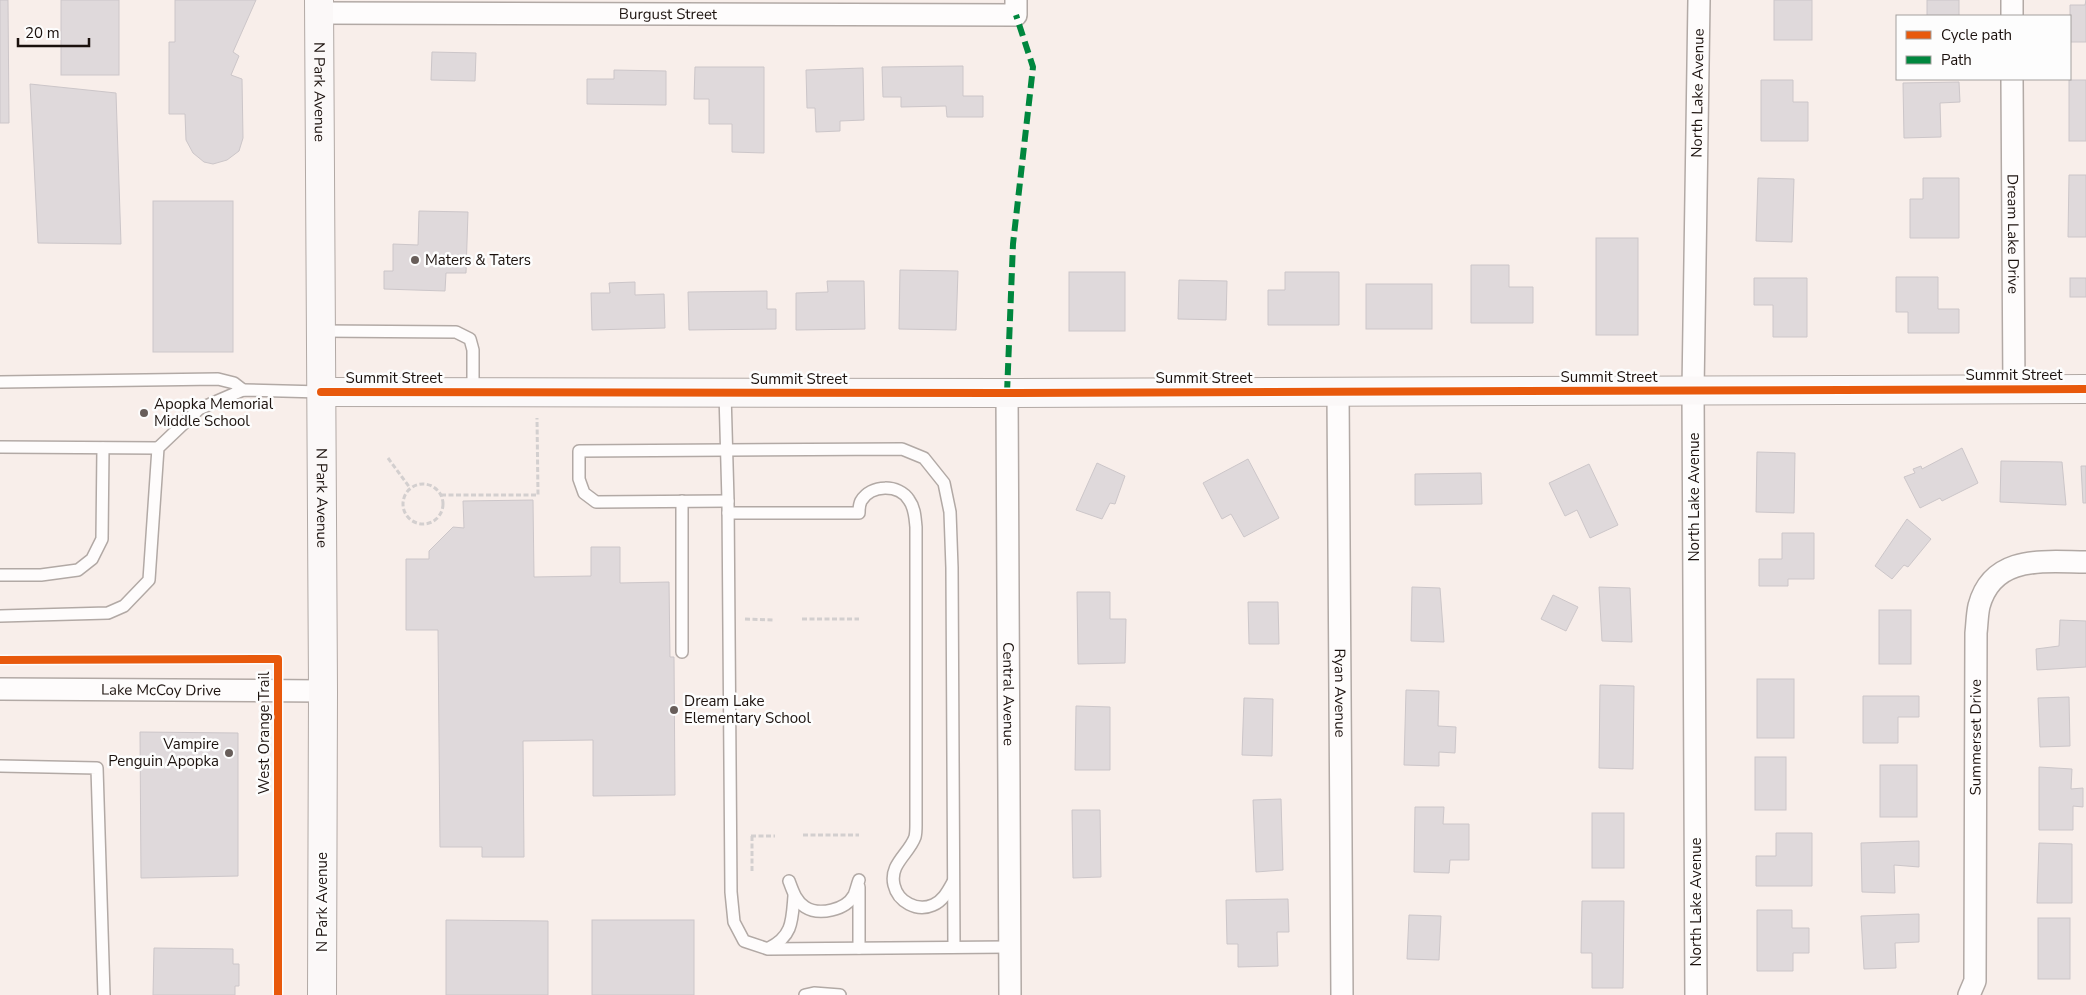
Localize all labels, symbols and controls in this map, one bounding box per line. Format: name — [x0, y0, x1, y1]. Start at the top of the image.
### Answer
street label: Burgust Street — [619, 4, 718, 24]
scale bar — [18, 15, 89, 47]
legend — [1896, 15, 2071, 80]
text: 20 m — [25, 23, 60, 43]
text: Cycle path — [1941, 25, 2012, 45]
street label: North Lake Avenue — [1687, 28, 1709, 158]
street label: N Park Avenue — [309, 42, 330, 142]
text: Path — [1941, 50, 1972, 70]
street label: Dream Lake Drive — [2003, 174, 2023, 294]
place label: Maters & Taters — [425, 250, 531, 270]
marker: Maters & Taters — [409, 254, 421, 266]
street label: Summit Street — [1966, 365, 2063, 385]
street label: Summit Street — [1561, 367, 1658, 387]
street label: Summit Street — [346, 368, 443, 388]
street label: Summit Street — [1156, 368, 1253, 388]
street label: Summit Street — [751, 369, 848, 389]
place label: Apopka Memorial Middle School — [154, 394, 274, 431]
marker: Apopka Memorial Middle School — [138, 407, 150, 419]
street label: North Lake Avenue — [1684, 432, 1704, 562]
street label: N Park Avenue — [312, 448, 332, 548]
street label: Central Avenue — [998, 642, 1019, 746]
street label: Ryan Avenue — [1330, 648, 1350, 738]
street label: West Orange Trail — [254, 671, 274, 794]
street label: Summerset Drive — [1966, 679, 1986, 796]
street label: Lake McCoy Drive — [101, 680, 221, 700]
place label: Dream Lake Elementary School — [684, 691, 811, 728]
marker: Dream Lake Elementary School — [668, 704, 680, 716]
place label: Vampire Penguin Apopka — [108, 734, 219, 771]
marker: Vampire Penguin Apopka — [223, 747, 235, 759]
street label: North Lake Avenue — [1686, 837, 1706, 967]
street label: N Park Avenue — [312, 852, 332, 952]

